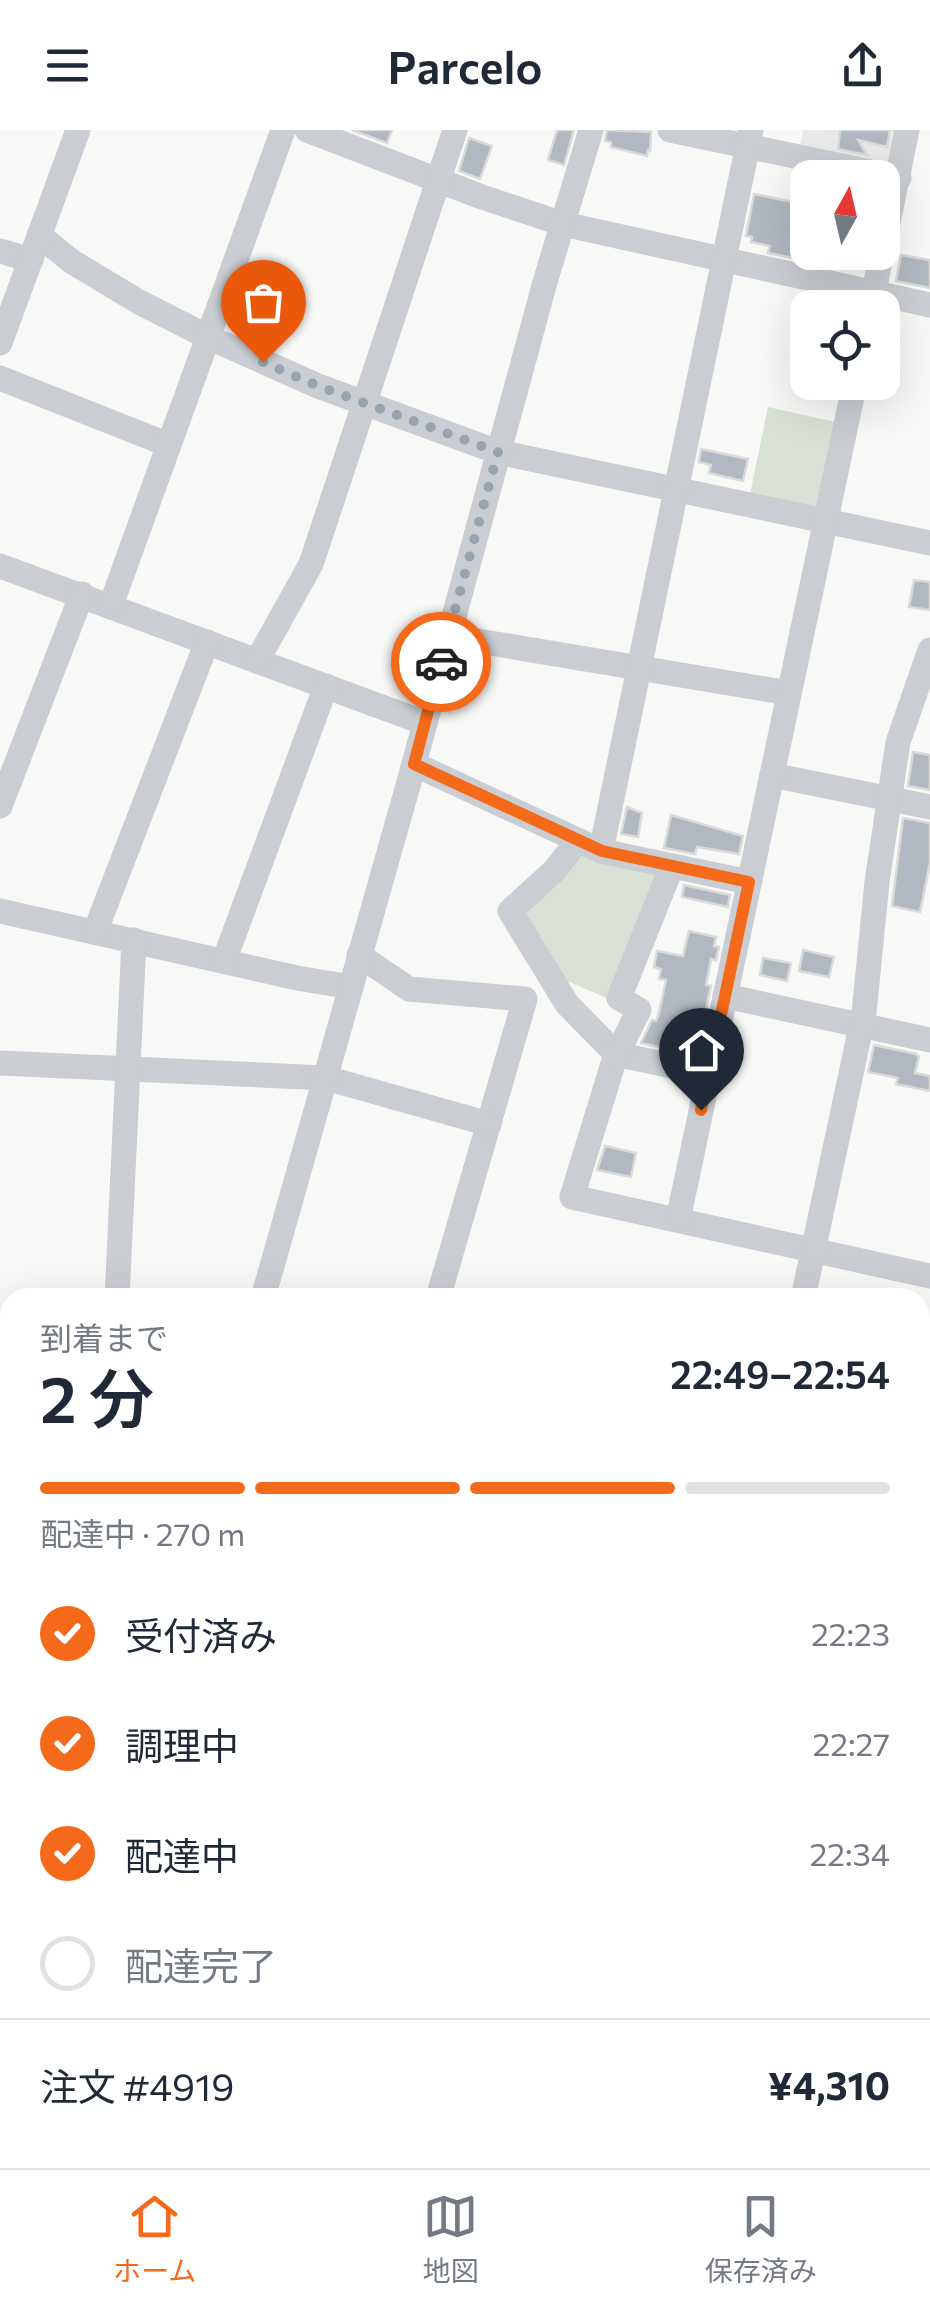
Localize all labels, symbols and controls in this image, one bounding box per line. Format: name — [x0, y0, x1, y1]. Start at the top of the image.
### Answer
icon: menu — [40, 38, 95, 93]
text: Parcelo — [388, 38, 542, 93]
icon: share — [835, 38, 890, 93]
north arrow — [790, 160, 900, 270]
map controls — [790, 160, 900, 400]
pin — [221, 260, 306, 363]
icon: bag — [236, 275, 291, 330]
button: locate — [790, 290, 900, 400]
courier — [391, 612, 491, 712]
icon: car — [414, 635, 469, 690]
pin — [659, 1008, 744, 1111]
icon: home — [674, 1023, 729, 1078]
text: 到着まで — [40, 1317, 168, 1357]
text: 22:49–22:54 — [670, 1350, 890, 1397]
text: 2 分 — [40, 1357, 154, 1436]
text: 配達中 · 270 m — [40, 1513, 245, 1553]
icon: check — [40, 1606, 95, 1661]
text: 受付済み — [125, 1611, 277, 1658]
text: 22:23 — [811, 1613, 890, 1653]
icon: check — [40, 1716, 95, 1771]
text: 調理中 — [125, 1721, 239, 1768]
text: 22:27 — [812, 1723, 890, 1763]
icon: check — [40, 1826, 95, 1881]
text: 配達中 — [125, 1831, 239, 1878]
text: 22:34 — [810, 1833, 890, 1873]
text: 配達完了 — [125, 1941, 277, 1988]
text: ¥4,310 — [768, 2061, 890, 2108]
text: 注文 #4919 — [40, 2062, 234, 2109]
tab: ホーム — [113, 2189, 196, 2289]
tab: 地図 — [423, 2189, 479, 2289]
tab: 保存済み — [705, 2189, 817, 2289]

